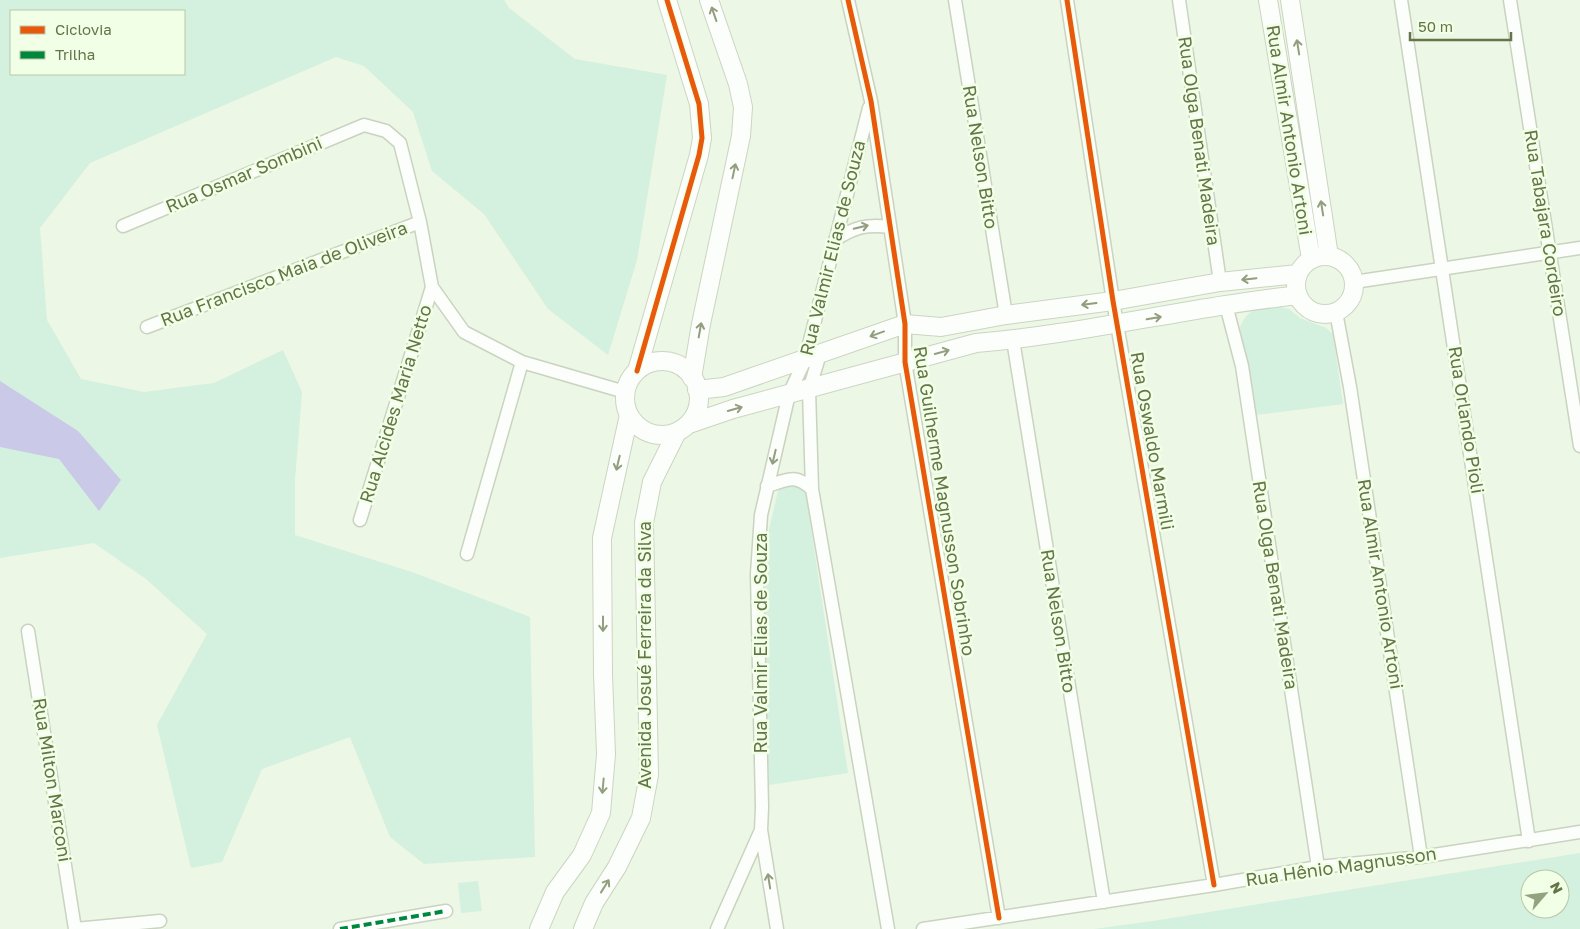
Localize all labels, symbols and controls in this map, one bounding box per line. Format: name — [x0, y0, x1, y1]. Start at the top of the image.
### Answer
one-way arrow — [708, 7, 718, 23]
legend — [10, 10, 185, 75]
scale bar — [1410, 10, 1511, 42]
text: 50 m — [1418, 17, 1453, 35]
text: Ciclovia — [55, 20, 112, 38]
street label: Rua Almir Antonio Artoni — [1262, 23, 1317, 237]
street label: Rua Olga Benati Madeira — [1174, 35, 1226, 247]
one-way arrow — [1292, 39, 1302, 55]
text: Trilha — [55, 45, 95, 63]
street label: Rua Nelson Bitto — [959, 83, 1003, 230]
street label: Rua Tabajara Cordeiro — [1520, 128, 1572, 318]
street label: Rua Osmar Sombini — [162, 131, 325, 217]
street label: Rua Valmir Elias de Souza — [795, 138, 869, 358]
one-way arrow — [730, 164, 739, 180]
one-way arrow — [1317, 200, 1327, 216]
street label: Rua Francisco Maia de Oliveira — [157, 216, 410, 330]
one-way arrow — [853, 222, 869, 232]
one-way arrow — [1241, 274, 1257, 284]
one-way arrow — [1081, 300, 1097, 310]
street label: Rua Alcides Maria Netto — [354, 302, 436, 506]
one-way arrow — [1146, 312, 1162, 322]
one-way arrow — [696, 323, 706, 339]
one-way arrow — [870, 330, 886, 339]
street label: Rua Guilherme Magnusson Sobrinho — [910, 344, 980, 657]
street label: Rua Orlando Pioli — [1444, 344, 1490, 495]
one-way arrow — [934, 347, 950, 357]
street label: Rua Oswaldo Marmili — [1126, 350, 1180, 532]
one-way arrow — [727, 403, 743, 413]
one-way arrow — [769, 449, 778, 465]
one-way arrow — [613, 454, 622, 470]
street label: Rua Almir Antonio Artoni — [1353, 477, 1408, 691]
street label: Rua Olga Benati Madeira — [1249, 479, 1303, 691]
street label: Avenida Josué Ferreira da Silva — [633, 521, 655, 789]
street label: Rua Valmir Elias de Souza — [749, 533, 771, 753]
street label: Rua Nelson Bitto — [1037, 547, 1081, 694]
one-way arrow — [598, 615, 608, 631]
street label: Rua Milton Marconi — [29, 696, 77, 863]
one-way arrow — [598, 778, 608, 794]
street label: Rua Hênio Magnusson — [1244, 842, 1438, 890]
north arrow — [1520, 869, 1570, 919]
one-way arrow — [764, 873, 774, 889]
one-way arrow — [600, 879, 610, 893]
text: N — [1547, 879, 1567, 896]

